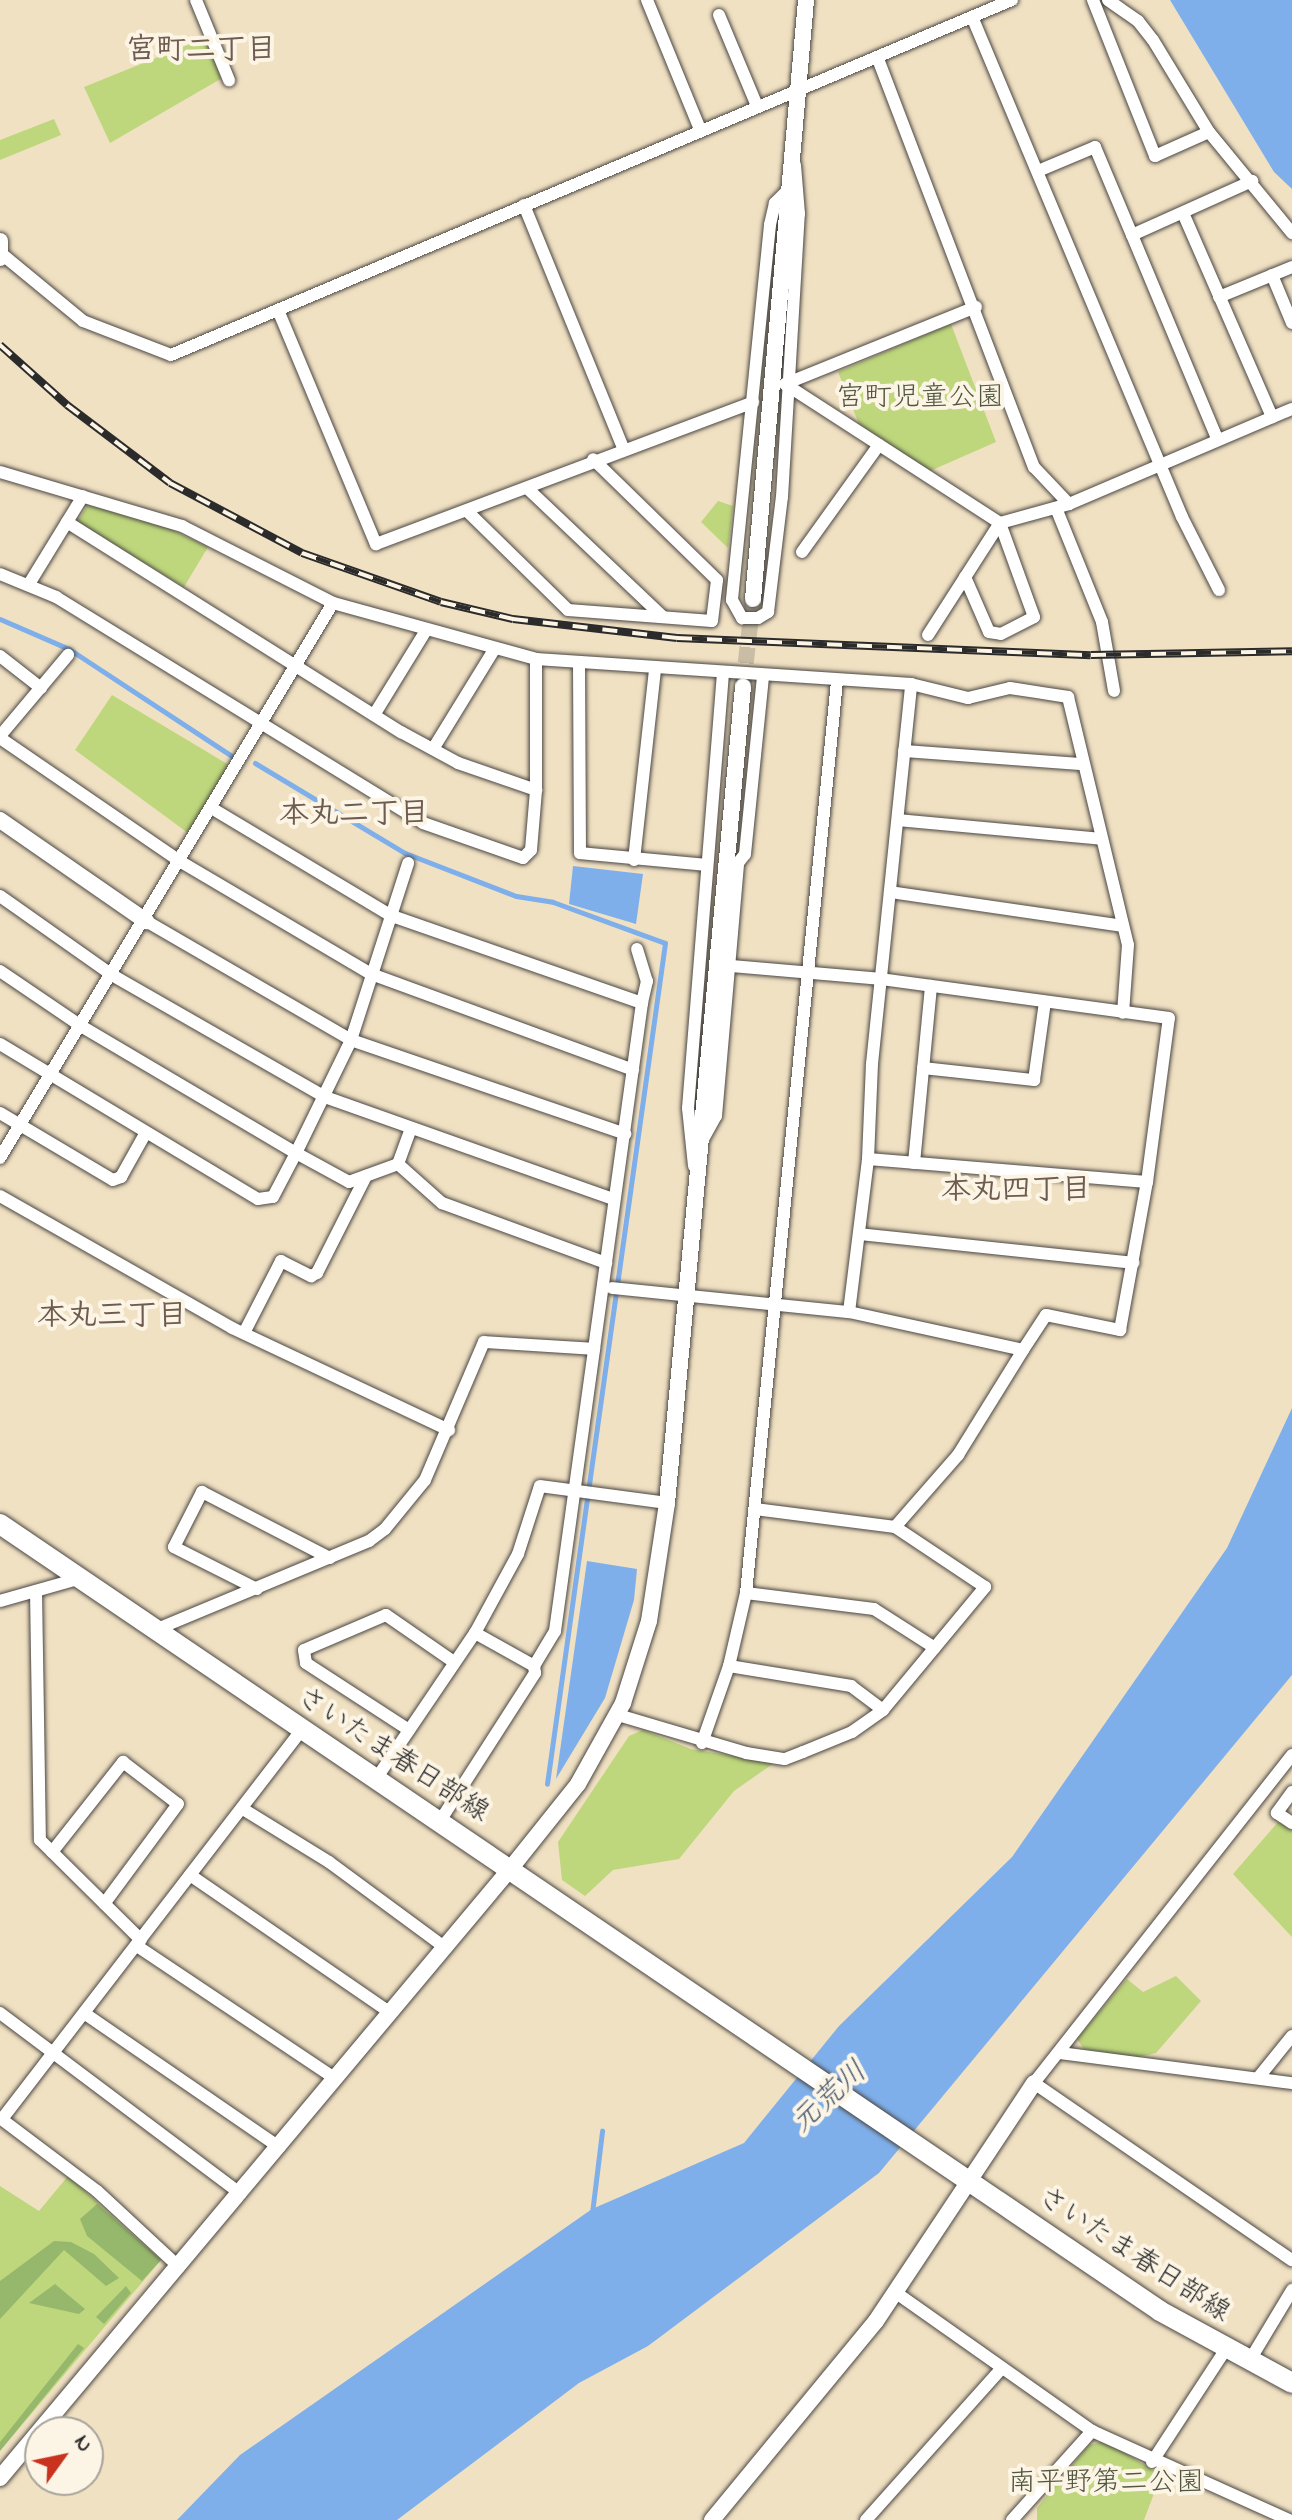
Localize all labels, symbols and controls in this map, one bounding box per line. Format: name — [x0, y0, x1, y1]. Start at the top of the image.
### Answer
district label: 宮町二丁目 — [126, 33, 276, 69]
park label: 宮町児童公園 — [836, 382, 1004, 416]
district label: 本丸二丁目 — [279, 797, 429, 833]
district label: 本丸四丁目 — [941, 1173, 1091, 1209]
district label: 本丸三丁目 — [37, 1299, 187, 1335]
street label: さいたま春日部線 — [289, 1681, 495, 1831]
water label: 元荒川 — [785, 2055, 875, 2141]
street label: さいたま春日部線 — [1030, 2181, 1236, 2331]
north arrow — [24, 2416, 104, 2496]
text: N — [65, 2429, 100, 2459]
park label: 南平野第二公園 — [1008, 2467, 1204, 2501]

